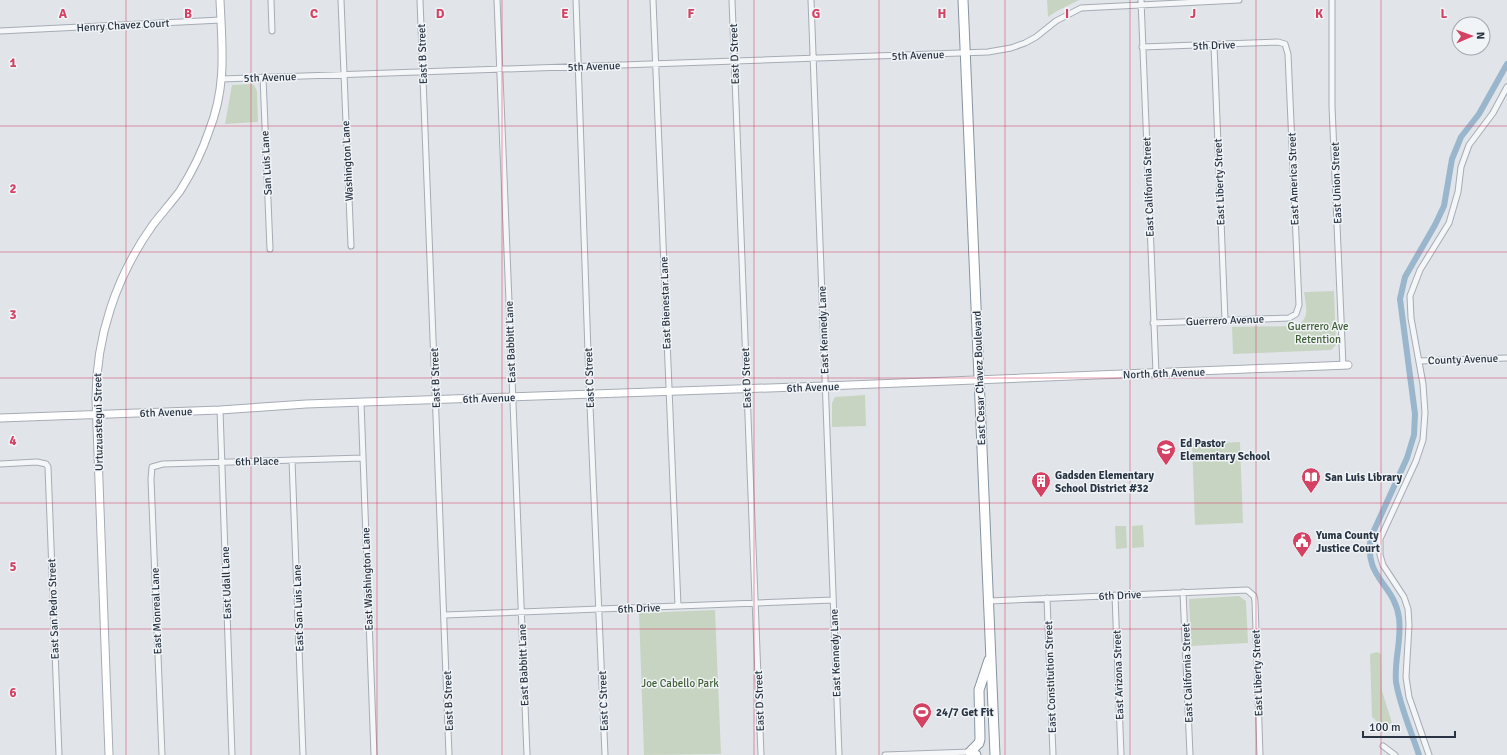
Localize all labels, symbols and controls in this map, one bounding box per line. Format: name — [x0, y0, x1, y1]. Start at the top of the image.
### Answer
text: A — [59, 6, 68, 22]
text: B — [184, 6, 192, 22]
text: C — [310, 6, 318, 22]
text: D — [436, 6, 445, 22]
text: E — [561, 6, 569, 22]
text: F — [688, 6, 695, 22]
text: G — [812, 6, 820, 22]
text: H — [938, 6, 946, 22]
text: I — [1065, 6, 1069, 22]
text: J — [1190, 6, 1196, 22]
text: K — [1315, 6, 1323, 22]
text: L — [1441, 6, 1448, 22]
north arrow — [1451, 16, 1491, 56]
street label: Henry Chavez Court — [76, 17, 170, 34]
street label: East B Street — [415, 23, 430, 84]
street label: East D Street — [727, 23, 742, 85]
text: N — [1474, 32, 1487, 40]
street label: 5th Drive — [1192, 38, 1236, 53]
street label: 5th Avenue — [892, 48, 945, 63]
text: 1 — [9, 55, 17, 71]
street label: 5th Avenue — [568, 59, 621, 74]
street label: 5th Avenue — [244, 70, 297, 85]
street label: Washington Lane — [339, 120, 356, 202]
street label: San Luis Lane — [258, 130, 275, 196]
street label: East America Street — [1285, 132, 1302, 226]
street label: East California Street — [1140, 137, 1157, 237]
street label: East Liberty Street — [1211, 138, 1228, 226]
street label: East Union Street — [1329, 142, 1344, 224]
text: 2 — [9, 181, 17, 197]
street label: East Bienestar Lane — [657, 256, 674, 350]
street label: East Kennedy Lane — [815, 286, 832, 374]
street label: East Babbitt Lane — [503, 301, 518, 383]
text: 3 — [9, 307, 17, 323]
street label: East Cesar Chavez Boulevard — [971, 310, 988, 446]
street label: Guerrero Avenue — [1186, 313, 1264, 328]
park label: Guerrero Ave Retention — [1288, 320, 1348, 346]
street label: East B Street — [428, 347, 443, 408]
street label: East C Street — [582, 347, 597, 408]
street label: East D Street — [739, 347, 754, 409]
street label: County Avenue — [1428, 352, 1498, 367]
street label: North 6th Avenue — [1123, 366, 1205, 381]
street label: Urtuzuastegui Street — [91, 373, 106, 471]
street label: 6th Avenue — [787, 380, 840, 395]
street label: 6th Avenue — [463, 391, 516, 406]
street label: 6th Avenue — [140, 405, 193, 420]
text: 4 — [9, 433, 17, 449]
place label: Ed Pastor Elementary School — [1180, 437, 1271, 463]
school or university icon: Ed Pastor Elementary School — [1155, 438, 1177, 466]
street label: 6th Place — [235, 455, 279, 468]
library icon: San Luis Library — [1300, 466, 1322, 494]
place label: Gadsden Elementary School District #32 — [1055, 469, 1154, 495]
building icon: Gadsden Elementary School District #32 — [1030, 470, 1052, 498]
place label: San Luis Library — [1325, 471, 1403, 484]
street label: East Washington Lane — [359, 527, 376, 631]
place label: Yuma County Justice Court — [1315, 529, 1380, 555]
public building icon: Yuma County Justice Court — [1291, 530, 1313, 558]
street label: East Udall Lane — [219, 546, 234, 620]
street label: East San Pedro Street — [45, 558, 62, 660]
text: 5 — [9, 559, 17, 575]
street label: East San Luis Lane — [290, 564, 307, 652]
street label: East Monreal Lane — [148, 567, 165, 655]
street label: 6th Drive — [1098, 588, 1142, 603]
street label: 6th Drive — [617, 601, 661, 616]
street label: East Kennedy Lane — [827, 609, 844, 697]
street label: East Constitution Street — [1042, 620, 1059, 733]
street label: East California Street — [1179, 623, 1196, 723]
street label: East Babbitt Lane — [516, 624, 531, 706]
street label: East Liberty Street — [1249, 629, 1266, 717]
street label: East Arizona Street — [1110, 630, 1127, 720]
street label: East B Street — [441, 670, 456, 731]
street label: East C Street — [596, 670, 611, 731]
street label: East D Street — [752, 670, 767, 732]
park label: Joe Cabello Park — [641, 677, 719, 690]
text: 6 — [9, 685, 17, 701]
sports icon: 24/7 Get Fit — [911, 701, 933, 729]
place label: 24/7 Get Fit — [936, 706, 994, 719]
scale bar — [1363, 713, 1455, 739]
text: 100 m — [1369, 720, 1401, 735]

